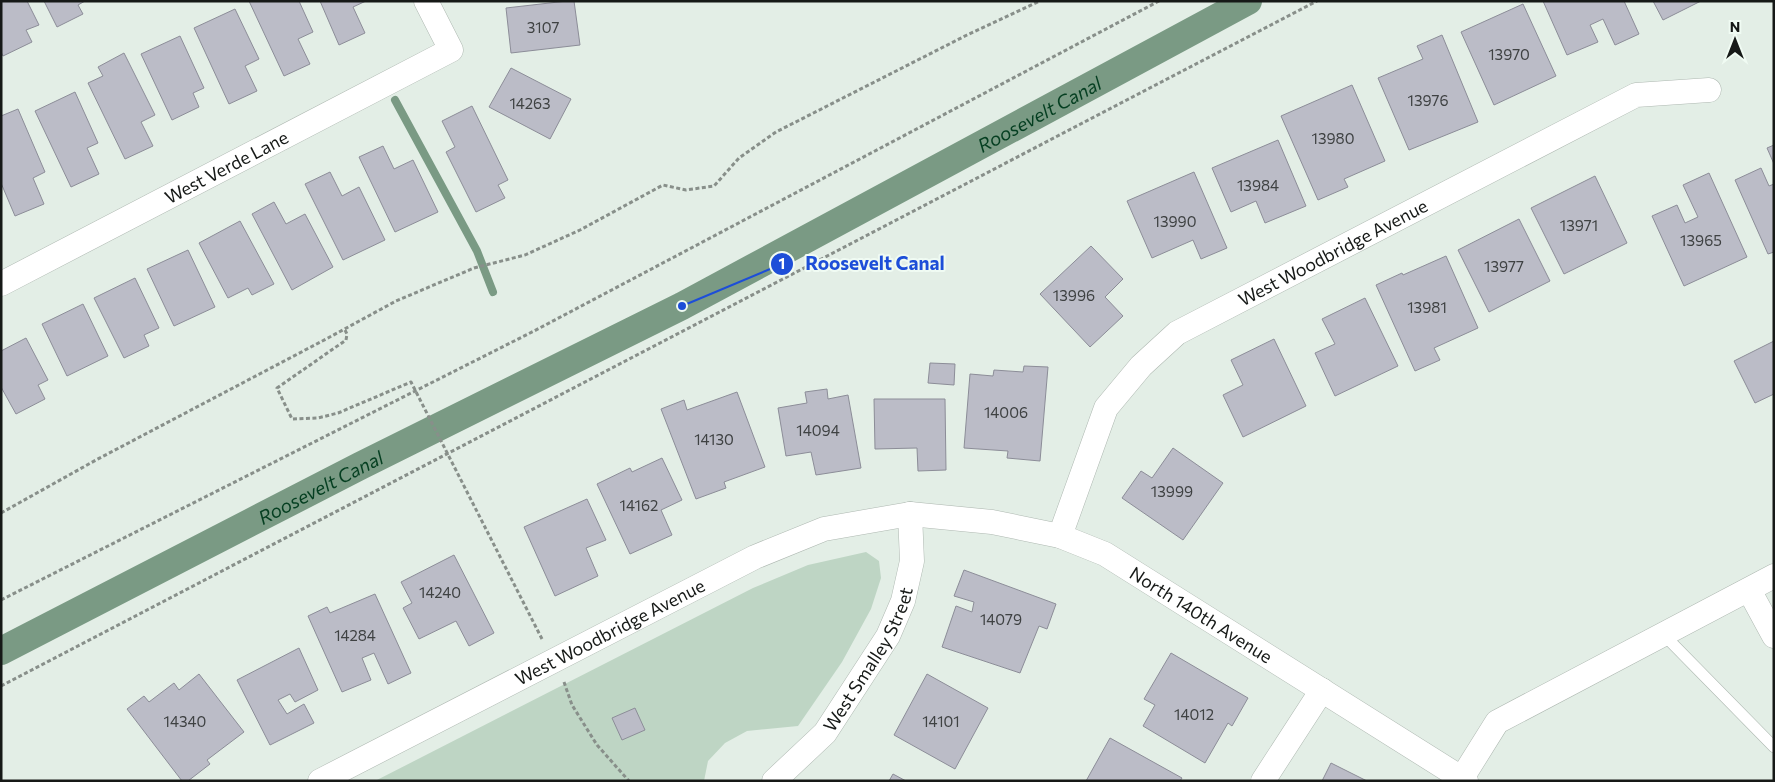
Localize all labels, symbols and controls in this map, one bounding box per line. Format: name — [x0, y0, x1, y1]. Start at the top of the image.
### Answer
north arrow — [1710, 15, 1760, 65]
house number: 3107 — [527, 18, 559, 36]
text: N — [1730, 18, 1740, 35]
house number: 13970 — [1488, 45, 1530, 63]
water label: Roosevelt Canal — [973, 70, 1106, 156]
house number: 13976 — [1408, 91, 1449, 109]
house number: 14263 — [509, 94, 551, 112]
street label: West Verde Lane — [161, 126, 292, 208]
house number: 13980 — [1312, 129, 1354, 147]
house number: 13984 — [1237, 176, 1279, 194]
street label: West Woodbridge Avenue — [1234, 194, 1431, 310]
house number: 13990 — [1154, 212, 1196, 230]
house number: 13971 — [1560, 216, 1598, 234]
house number: 13965 — [1680, 231, 1722, 249]
callout: Roosevelt Canal — [770, 247, 954, 281]
text: Roosevelt Canal — [805, 251, 945, 274]
text: 1 — [779, 254, 785, 272]
house number: 13977 — [1484, 257, 1524, 275]
house number: 13996 — [1053, 286, 1095, 304]
house number: 13981 — [1407, 298, 1447, 316]
house number: 14006 — [984, 403, 1028, 421]
house number: 14094 — [796, 421, 840, 439]
house number: 14130 — [694, 430, 734, 448]
water label: Roosevelt Canal — [254, 445, 388, 528]
house number: 13999 — [1151, 482, 1193, 500]
house number: 14162 — [620, 496, 658, 514]
street label: North 140th Avenue — [1126, 561, 1277, 668]
street label: West Woodbridge Avenue — [511, 574, 708, 690]
house number: 14240 — [419, 583, 461, 601]
street label: West Smalley Street — [818, 585, 917, 735]
house number: 14079 — [980, 610, 1022, 628]
house number: 14284 — [334, 626, 376, 644]
house number: 14012 — [1174, 705, 1214, 723]
house number: 14340 — [164, 712, 206, 730]
house number: 14101 — [922, 712, 960, 730]

